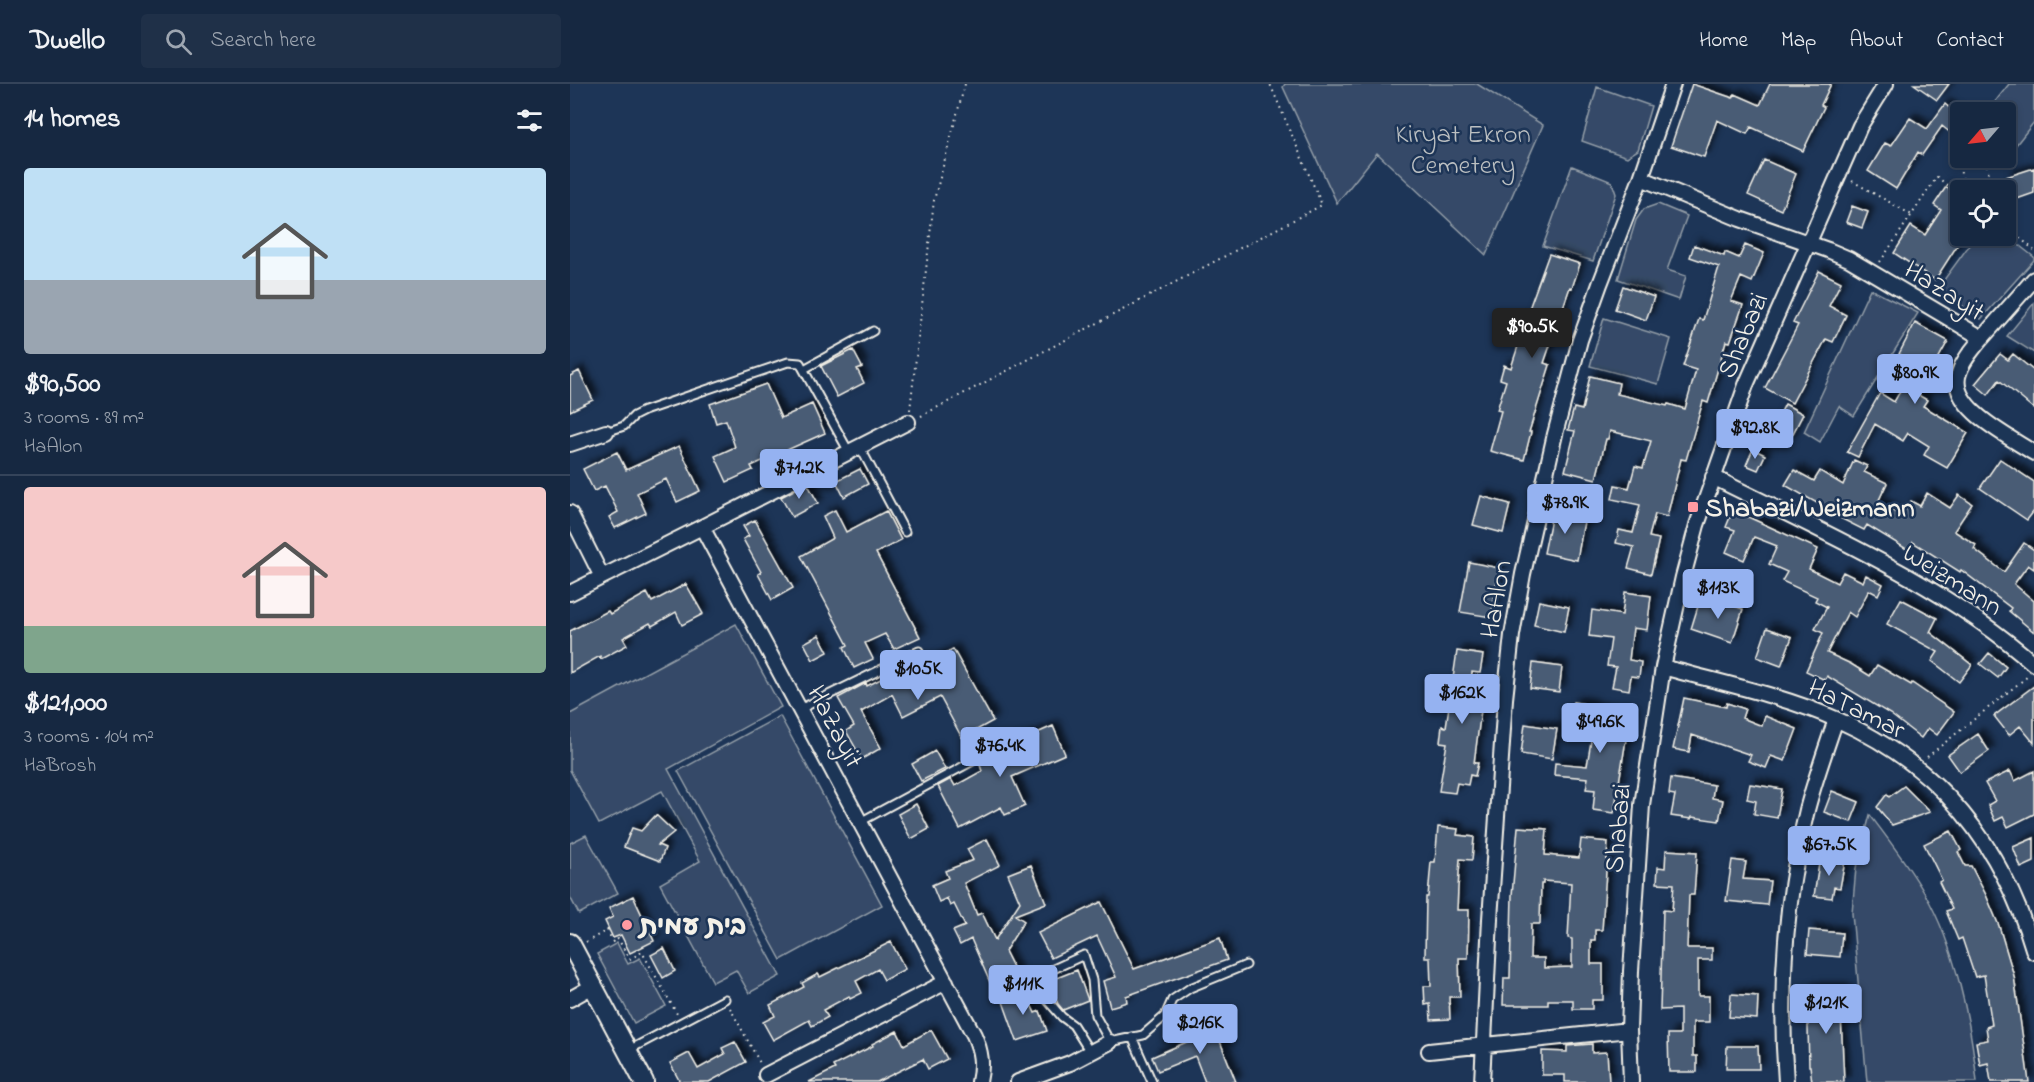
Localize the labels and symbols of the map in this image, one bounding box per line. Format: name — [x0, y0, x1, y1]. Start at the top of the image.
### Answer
north arrow — [1950, 102, 2016, 168]
park label: Kiryat Ekron Cemetery — [1395, 116, 1531, 186]
street label: HaZayit — [1896, 252, 1992, 332]
street label: Shabazi — [1709, 287, 1780, 385]
pin: $90.5K — [1483, 308, 1581, 359]
pin: $80.9K — [1866, 354, 1964, 405]
pin: $92.8K — [1706, 409, 1804, 460]
pin: $71.2K — [750, 449, 848, 500]
pin: $78.9K — [1516, 484, 1614, 535]
place label: Shabazi/Weizmann — [1705, 490, 1914, 529]
marker: Shabazi/Weizmann — [1686, 500, 1700, 514]
street label: Weizmann — [1894, 535, 2009, 627]
street label: HaAlon — [1471, 557, 1524, 642]
pin: $113K — [1676, 569, 1760, 620]
pin: $105K — [876, 650, 960, 701]
street label: HaTamar — [1801, 670, 1912, 751]
pin: $162K — [1420, 674, 1504, 725]
street label: HaZayit — [796, 679, 872, 776]
pin: $49.6K — [1551, 703, 1649, 754]
pin: $76.4K — [951, 727, 1049, 778]
street label: Shabazi — [1596, 782, 1643, 875]
pin: $67.5K — [1780, 826, 1878, 877]
place label: בית עמית — [637, 908, 747, 947]
marker: בית עמית — [620, 918, 634, 932]
pin: $111K — [981, 965, 1065, 1016]
pin: $121K — [1784, 984, 1868, 1035]
pin: $216K — [1158, 1004, 1242, 1055]

